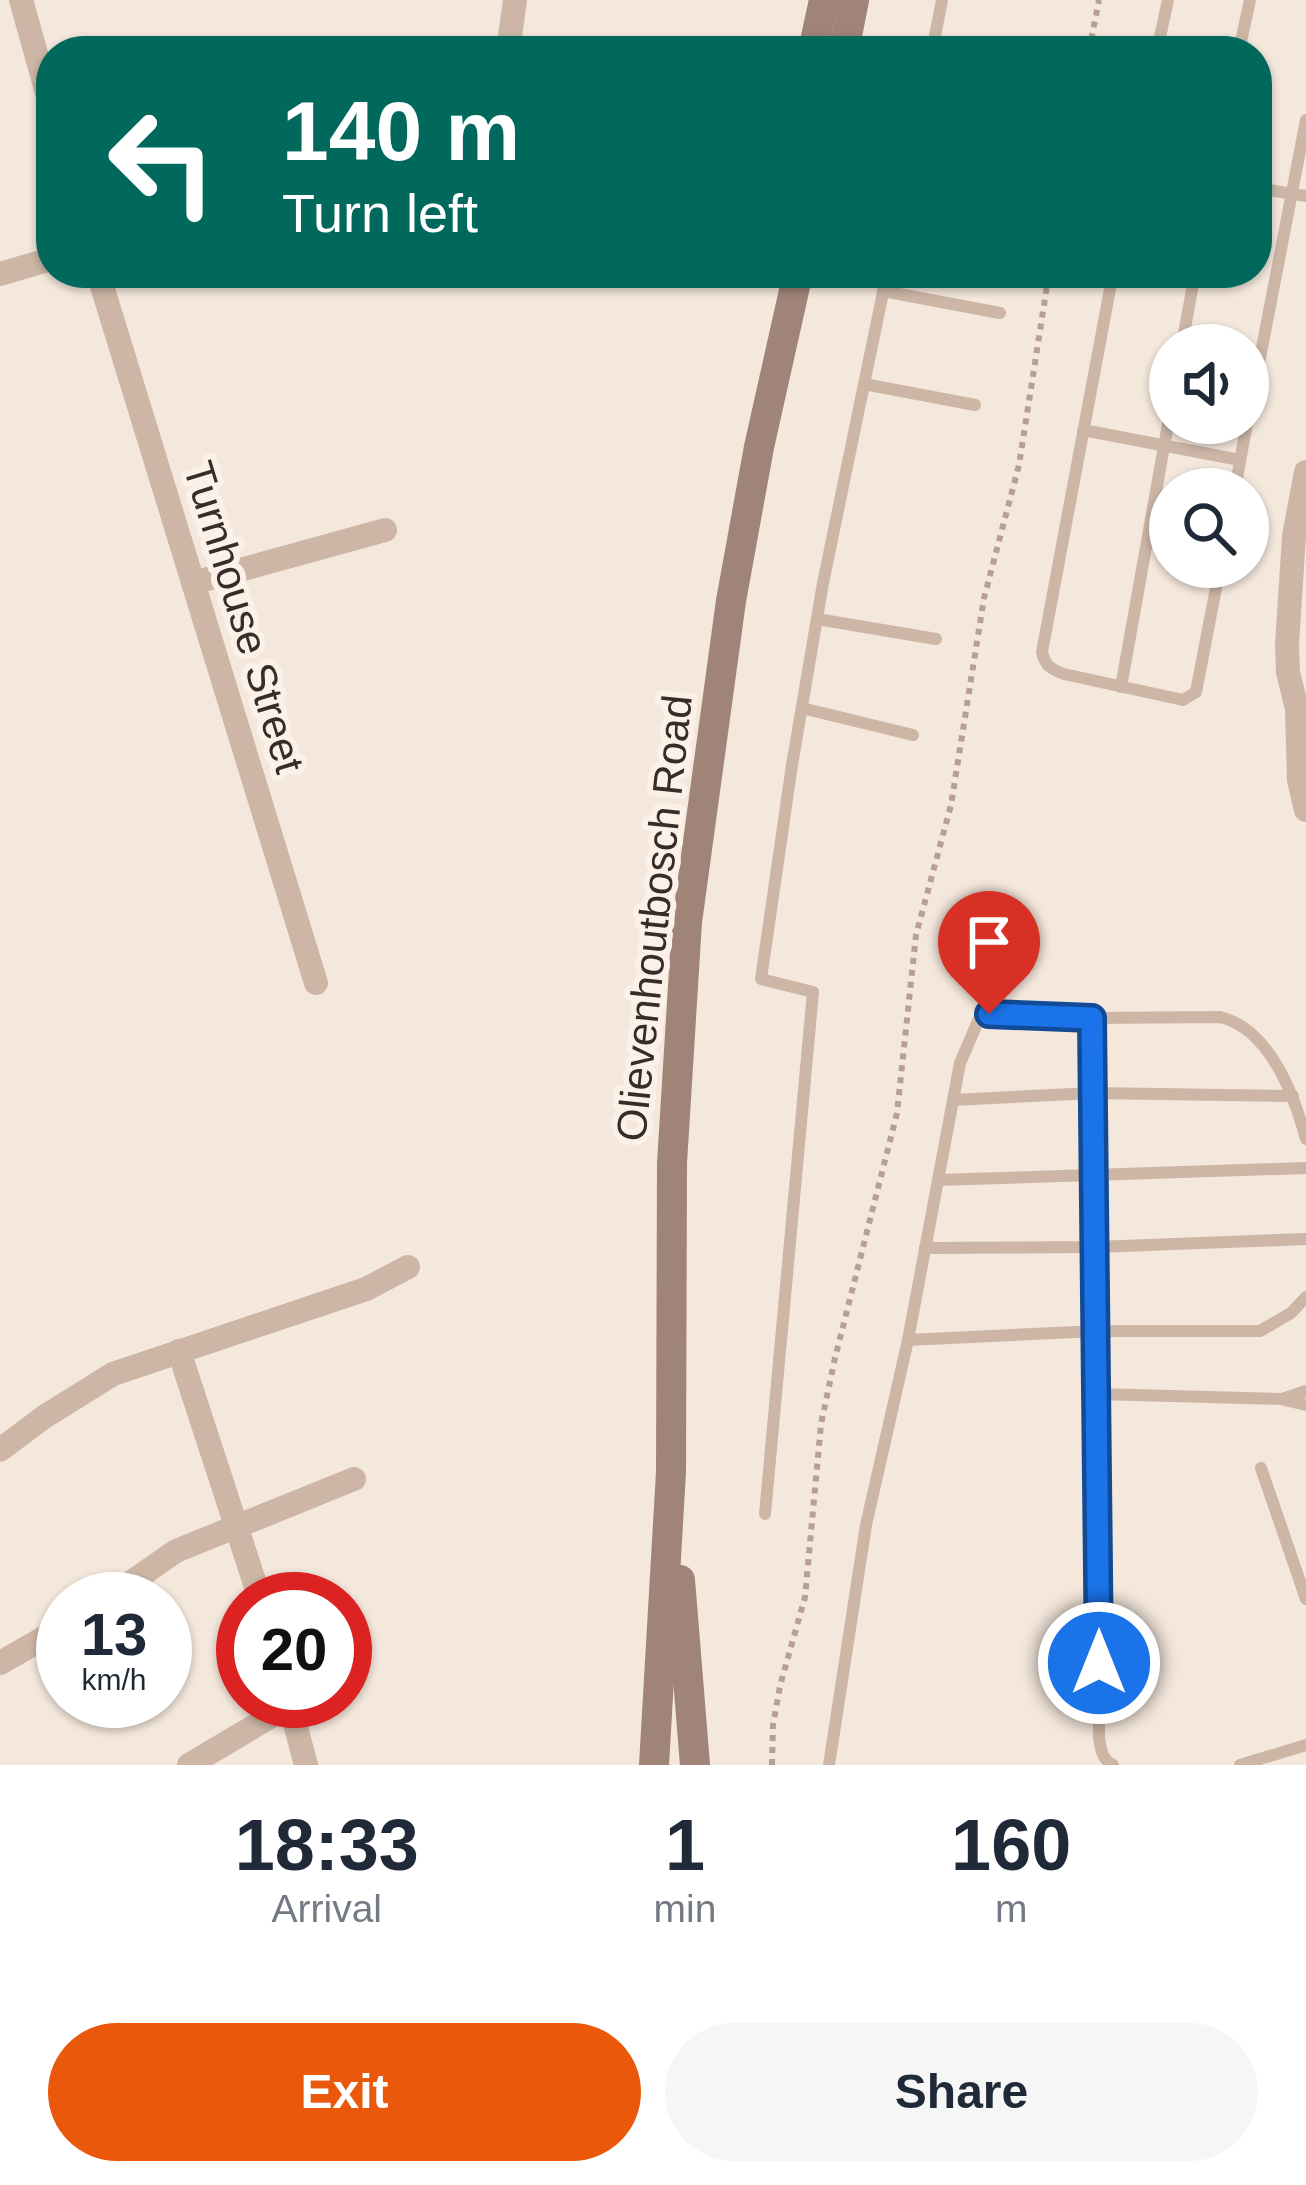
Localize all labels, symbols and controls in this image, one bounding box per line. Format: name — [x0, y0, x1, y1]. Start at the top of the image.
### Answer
icon: left — [84, 84, 240, 240]
text: 140 m — [282, 84, 520, 178]
text: Turn left — [282, 183, 478, 243]
map controls — [1149, 324, 1269, 588]
button: sound — [1149, 324, 1269, 444]
street label: Turnhouse Street — [174, 456, 314, 779]
button: search — [1149, 468, 1269, 588]
street label: Olievenhoutbosch Road — [607, 693, 701, 1143]
pin — [938, 891, 1040, 1014]
icon: arrive — [956, 909, 1022, 975]
speed limit sign: 20 — [216, 1572, 372, 1728]
position arrow — [1036, 1600, 1162, 1726]
text: 13 — [81, 1601, 147, 1668]
text: km/h — [81, 1663, 147, 1696]
text: 18:33 — [235, 1805, 419, 1885]
text: 1 — [665, 1805, 705, 1885]
text: 160 — [951, 1805, 1071, 1885]
text: Arrival — [272, 1887, 382, 1930]
text: min — [654, 1887, 716, 1930]
text: m — [995, 1887, 1027, 1930]
button: Exit — [48, 2023, 641, 2161]
button: Share — [665, 2023, 1258, 2161]

